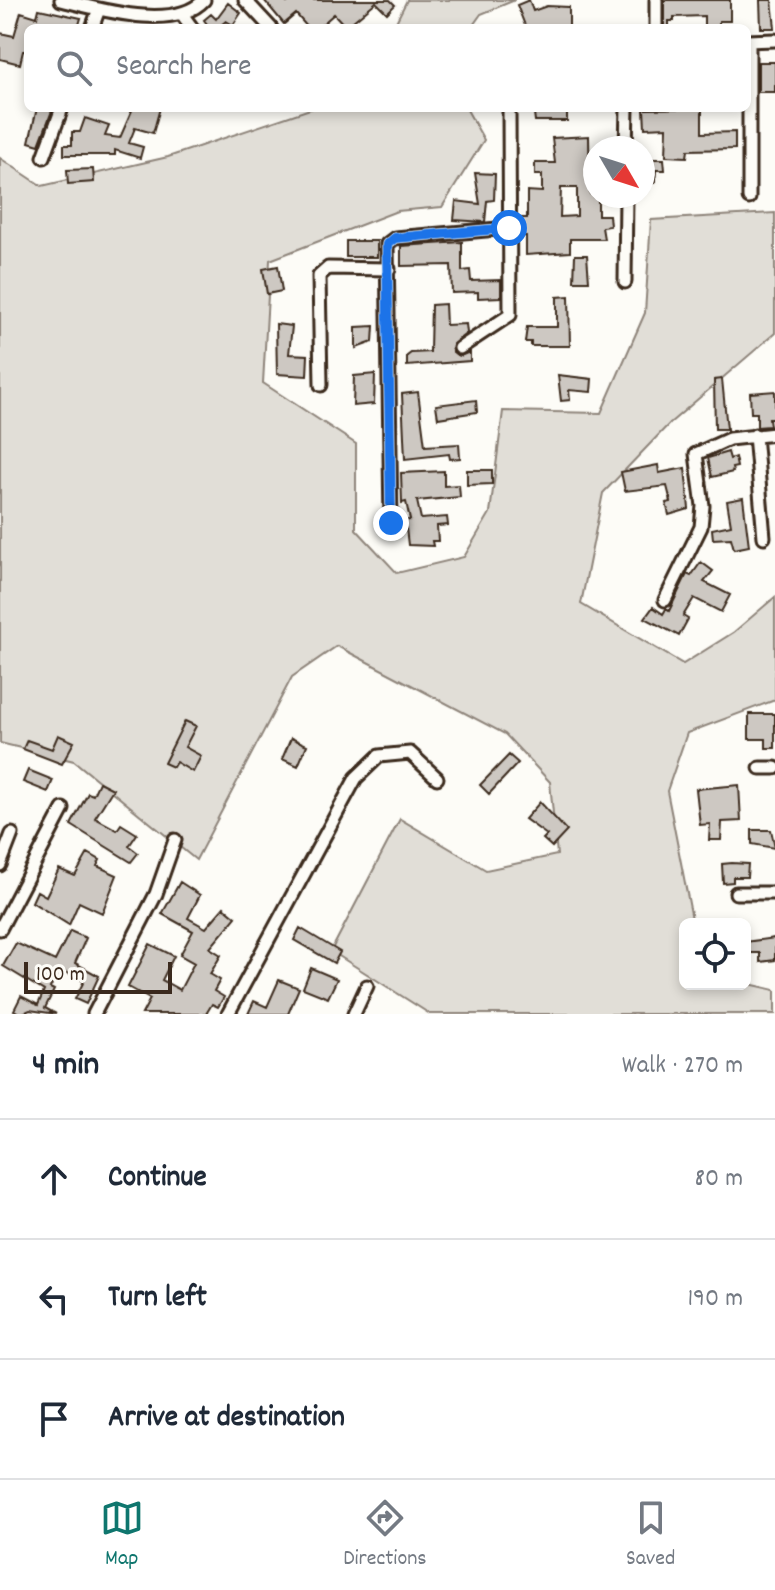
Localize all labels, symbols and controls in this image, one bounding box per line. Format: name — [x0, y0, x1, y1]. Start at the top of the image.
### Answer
search box — [24, 24, 751, 112]
icon: search — [52, 46, 96, 90]
text: Search here — [116, 47, 252, 90]
north arrow — [583, 136, 655, 208]
route start — [491, 210, 527, 246]
route end — [373, 505, 409, 541]
map controls — [679, 918, 751, 990]
button: locate — [679, 918, 751, 990]
scale bar — [24, 958, 172, 994]
text: 100 m — [36, 960, 85, 991]
text: 4 min — [32, 1042, 99, 1091]
text: Walk · 270 m — [622, 1048, 743, 1085]
icon: ahead — [32, 1157, 76, 1201]
text: Continue — [108, 1158, 207, 1201]
text: 80 m — [695, 1161, 743, 1198]
icon: left — [32, 1277, 76, 1321]
text: Turn left — [108, 1278, 207, 1321]
text: 190 m — [687, 1281, 743, 1318]
icon: arrive — [32, 1397, 76, 1441]
text: Arrive at destination — [108, 1398, 345, 1441]
tab: Map — [100, 1496, 144, 1575]
tab: Directions — [343, 1496, 427, 1575]
tab: Saved — [626, 1496, 675, 1575]

